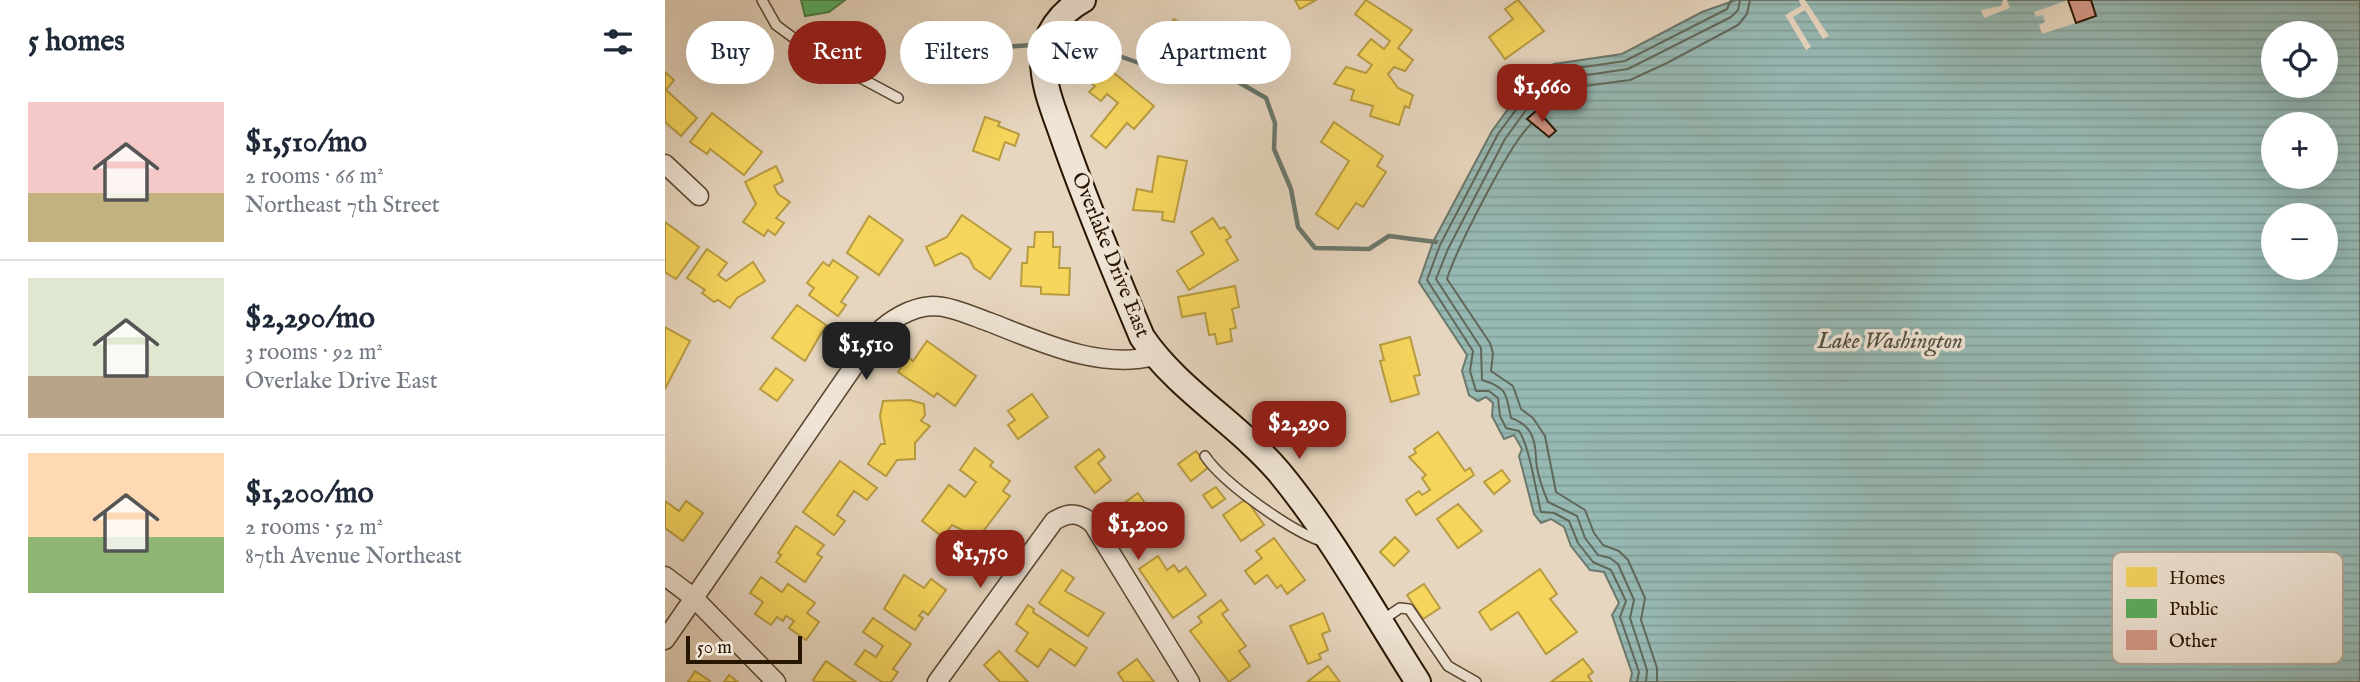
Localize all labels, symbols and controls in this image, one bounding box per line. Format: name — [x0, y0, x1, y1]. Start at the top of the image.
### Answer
chip: Buy — [686, 21, 774, 84]
chip: Rent — [788, 21, 886, 84]
chip: Filters — [900, 21, 1013, 84]
chip: New — [1027, 21, 1122, 84]
chip: Apartment — [1136, 21, 1291, 84]
map controls — [2261, 21, 2338, 280]
button: locate — [2261, 21, 2338, 98]
text: 5 homes — [28, 23, 125, 61]
icon: filters — [599, 23, 637, 61]
pin: $1,660 — [1485, 64, 1599, 124]
text: $1,660 — [1513, 72, 1571, 101]
button: + — [2261, 112, 2338, 189]
text: $1,510/mo — [245, 124, 367, 162]
icon: home — [84, 130, 168, 214]
text: 2 rooms · 66 m² — [245, 162, 384, 191]
street label: Overlake Drive East — [1065, 168, 1155, 342]
text: Northeast 7th Street — [245, 191, 440, 220]
button: − — [2261, 203, 2338, 280]
text: $2,290/mo — [245, 300, 375, 338]
icon: home — [84, 306, 168, 390]
pin: $1,510 — [809, 322, 923, 382]
water label: Lake Washington — [1816, 327, 1963, 357]
text: $1,510 — [838, 330, 894, 359]
text: 3 rooms · 92 m² — [245, 338, 383, 367]
text: Overlake Drive East — [245, 367, 438, 396]
pin: $2,290 — [1242, 402, 1356, 461]
text: $2,290 — [1268, 409, 1330, 438]
text: $1,200/mo — [245, 475, 374, 513]
icon: home — [84, 481, 168, 565]
pin: $1,200 — [1081, 503, 1195, 562]
text: $1,200 — [1108, 510, 1168, 539]
text: 2 rooms · 52 m² — [245, 513, 383, 542]
pin: $1,750 — [923, 530, 1037, 590]
text: $1,750 — [952, 538, 1008, 567]
text: 87th Avenue Northeast — [245, 542, 462, 571]
legend — [2112, 552, 2343, 664]
text: Homes — [2169, 567, 2225, 591]
text: Public — [2169, 598, 2218, 622]
text: Other — [2169, 630, 2217, 654]
scale bar — [686, 633, 801, 665]
text: 50 m — [697, 636, 732, 660]

